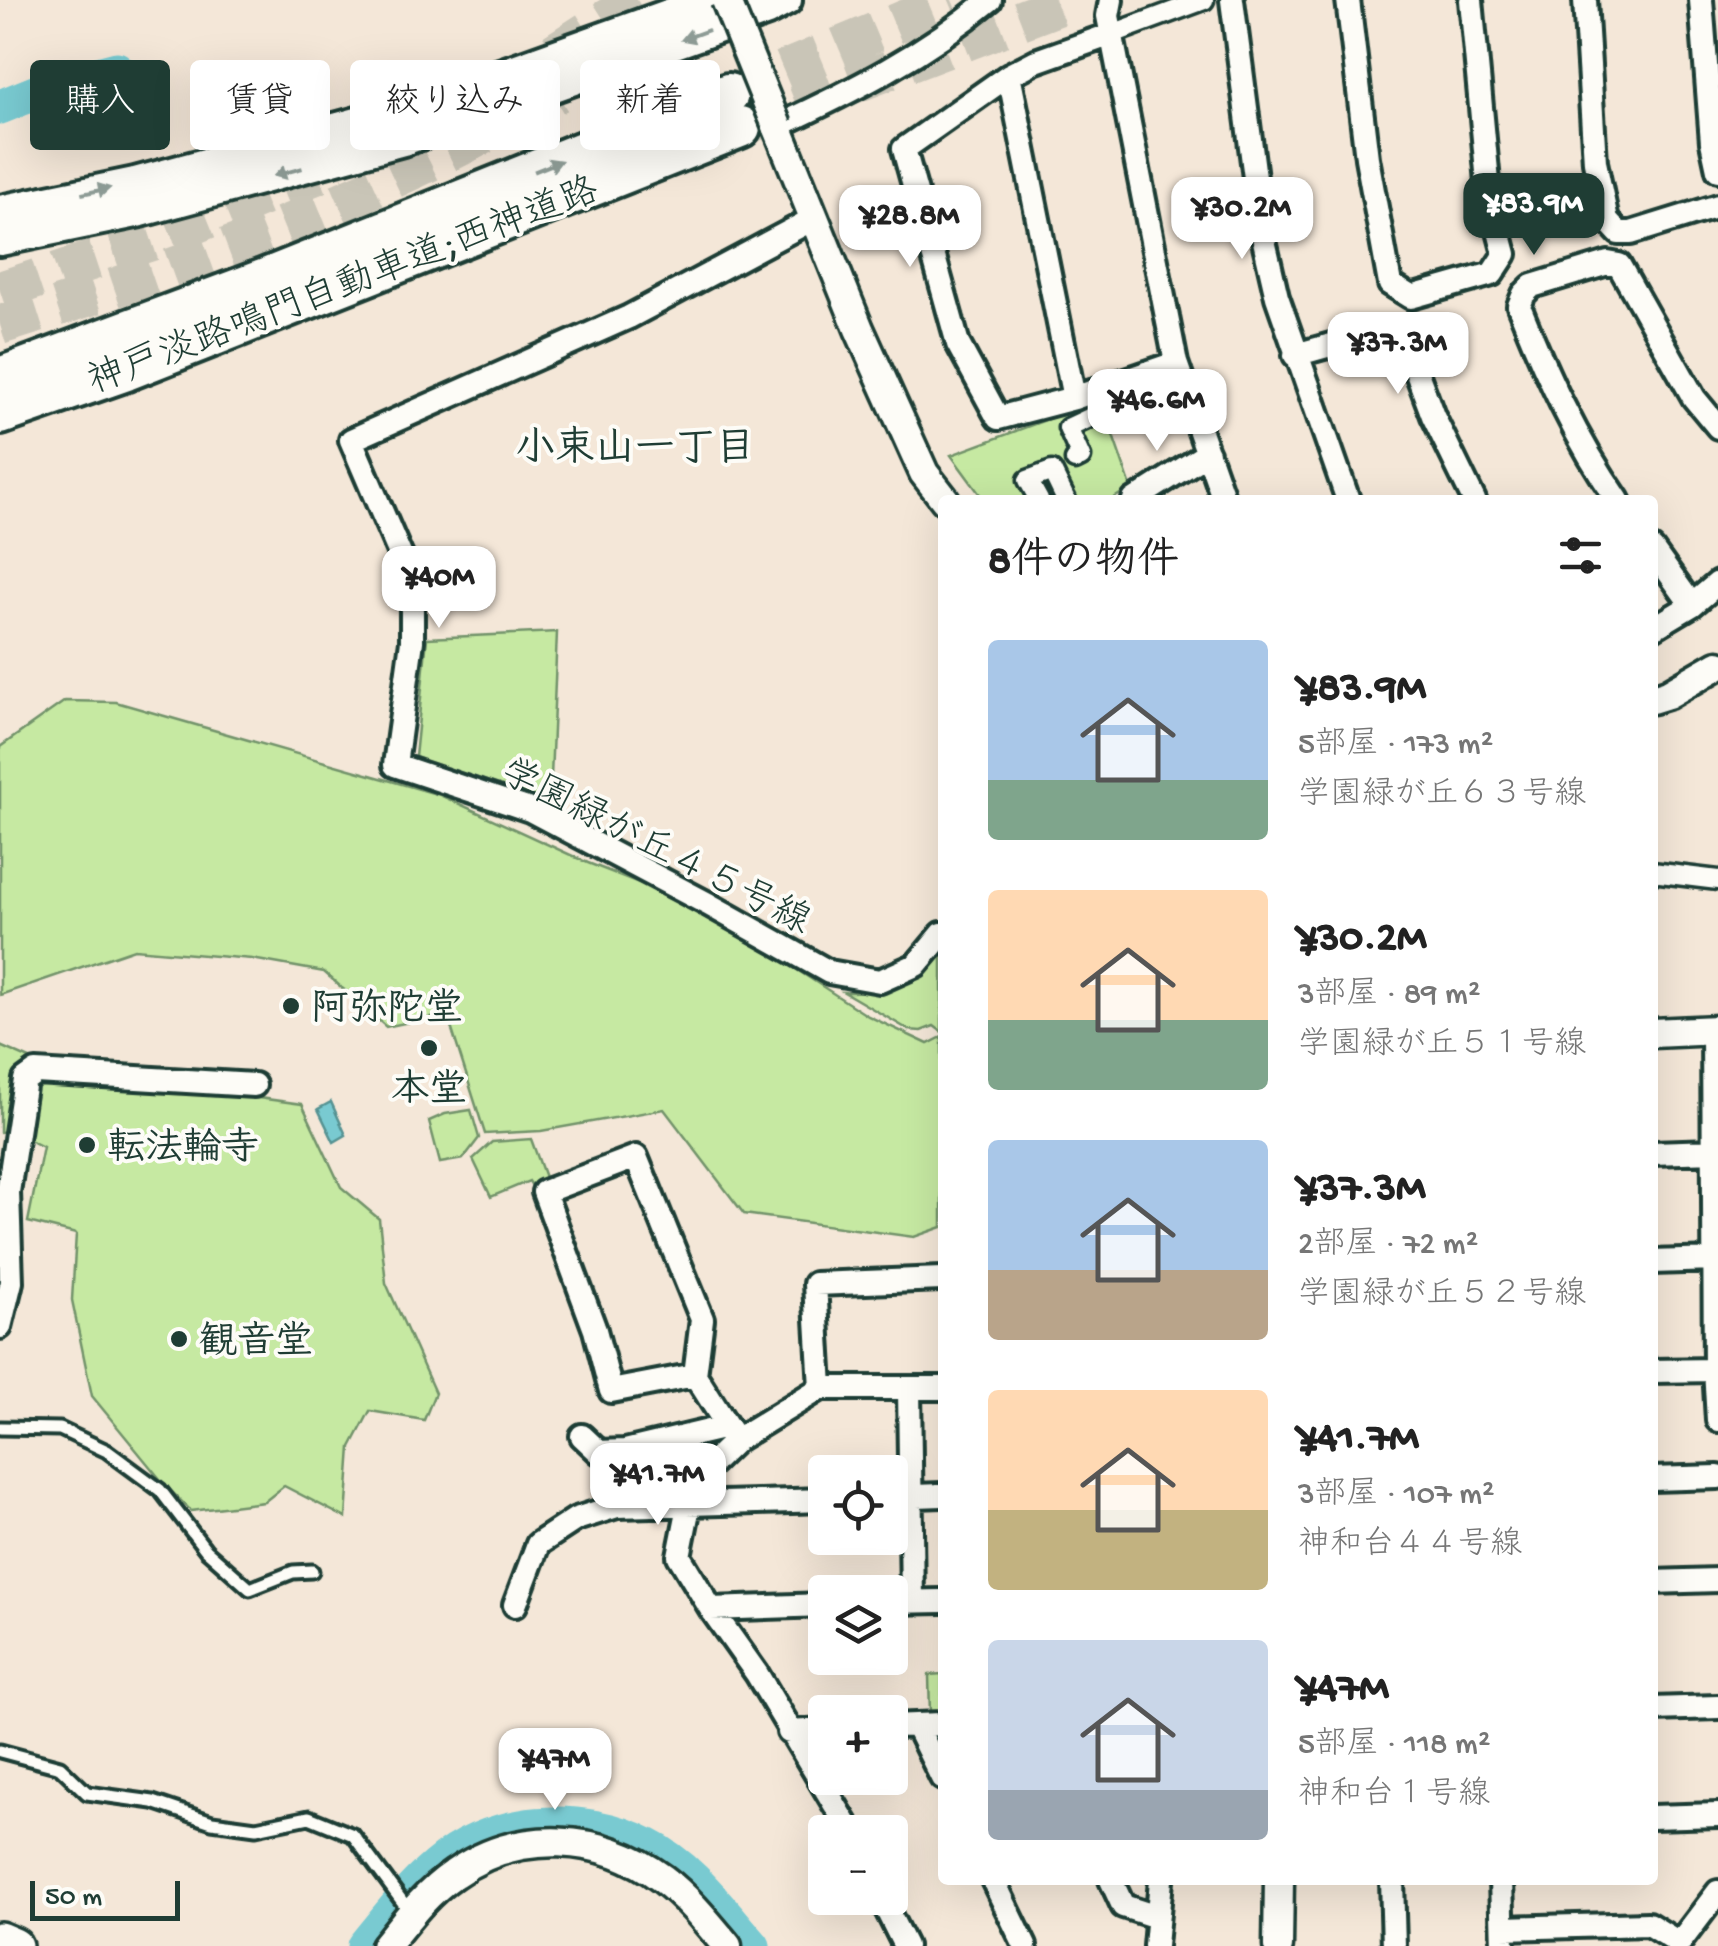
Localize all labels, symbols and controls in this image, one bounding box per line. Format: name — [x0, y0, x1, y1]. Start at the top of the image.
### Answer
one-way arrow — [680, 29, 710, 44]
chip: 購入 — [30, 60, 170, 150]
chip: 賃貸 — [190, 60, 330, 150]
chip: 絞り込み — [350, 60, 560, 150]
chip: 新着 — [580, 60, 720, 150]
one-way arrow — [533, 158, 563, 174]
one-way arrow — [272, 164, 303, 180]
street label: 神戸淡路鳴門自動車道;西神道路 — [82, 169, 606, 407]
pin: ¥83.9M — [1453, 173, 1615, 258]
pin: ¥30.2M — [1161, 177, 1323, 262]
one-way arrow — [80, 183, 111, 199]
pin: ¥28.8M — [829, 185, 991, 270]
text: ¥83.9M — [1485, 186, 1583, 224]
text: ¥30.2M — [1193, 190, 1291, 228]
text: ¥28.8M — [861, 198, 959, 236]
pin: ¥37.3M — [1317, 312, 1479, 397]
text: ¥37.3M — [1350, 325, 1446, 363]
pin: ¥46.6M — [1076, 369, 1238, 454]
text: ¥46.6M — [1110, 382, 1204, 420]
district label: 小束山一丁目 — [515, 425, 755, 475]
icon: filters — [1553, 528, 1608, 583]
text: 8件の物件 — [988, 539, 1179, 588]
pin: ¥40M — [380, 546, 498, 631]
text: ¥40M — [404, 559, 474, 597]
text: ¥83.9M — [1298, 666, 1426, 715]
icon: home — [1068, 680, 1188, 800]
text: 5部屋 · 173 m² — [1298, 727, 1493, 765]
street label: 学園緑が丘４５号線 — [492, 750, 818, 947]
text: 学園緑が丘６３号線 — [1298, 777, 1586, 815]
text: ¥30.2M — [1298, 916, 1426, 965]
icon: home — [1068, 930, 1188, 1050]
text: 3部屋 · 89 m² — [1298, 977, 1480, 1015]
place label: 阿弥陀堂 — [311, 987, 463, 1034]
marker: 阿弥陀堂 — [280, 995, 302, 1017]
text: 学園緑が丘５１号線 — [1298, 1027, 1586, 1065]
marker: 本堂 — [418, 1037, 440, 1059]
place label: 本堂 — [391, 1068, 467, 1115]
place label: 転法輪寺 — [107, 1126, 259, 1173]
marker: 転法輪寺 — [76, 1134, 98, 1156]
text: ¥37.3M — [1298, 1166, 1425, 1215]
icon: home — [1068, 1180, 1188, 1300]
text: 2部屋 · 72 m² — [1298, 1227, 1478, 1265]
text: 学園緑が丘５２号線 — [1298, 1277, 1586, 1315]
place label: 観音堂 — [199, 1320, 313, 1367]
marker: 観音堂 — [168, 1328, 190, 1350]
text: ¥41.7M — [1298, 1416, 1418, 1465]
icon: home — [1068, 1430, 1188, 1550]
pin: ¥41.7M — [577, 1443, 739, 1528]
map controls — [808, 1455, 908, 1915]
button: locate — [808, 1455, 908, 1555]
text: ¥41.7M — [612, 1456, 704, 1494]
text: 3部屋 · 107 m² — [1298, 1477, 1495, 1515]
text: 神和台４４号線 — [1298, 1527, 1522, 1565]
button: layers — [808, 1575, 908, 1675]
text: ¥47M — [1298, 1666, 1388, 1715]
icon: home — [1068, 1680, 1188, 1800]
button: + — [808, 1695, 908, 1795]
text: 5部屋 · 118 m² — [1298, 1727, 1490, 1765]
pin: ¥47M — [496, 1728, 614, 1813]
text: ¥47M — [521, 1741, 589, 1779]
text: 神和台１号線 — [1298, 1777, 1490, 1815]
button: − — [808, 1815, 908, 1915]
scale bar — [30, 1876, 180, 1920]
text: 50 m — [45, 1882, 102, 1915]

